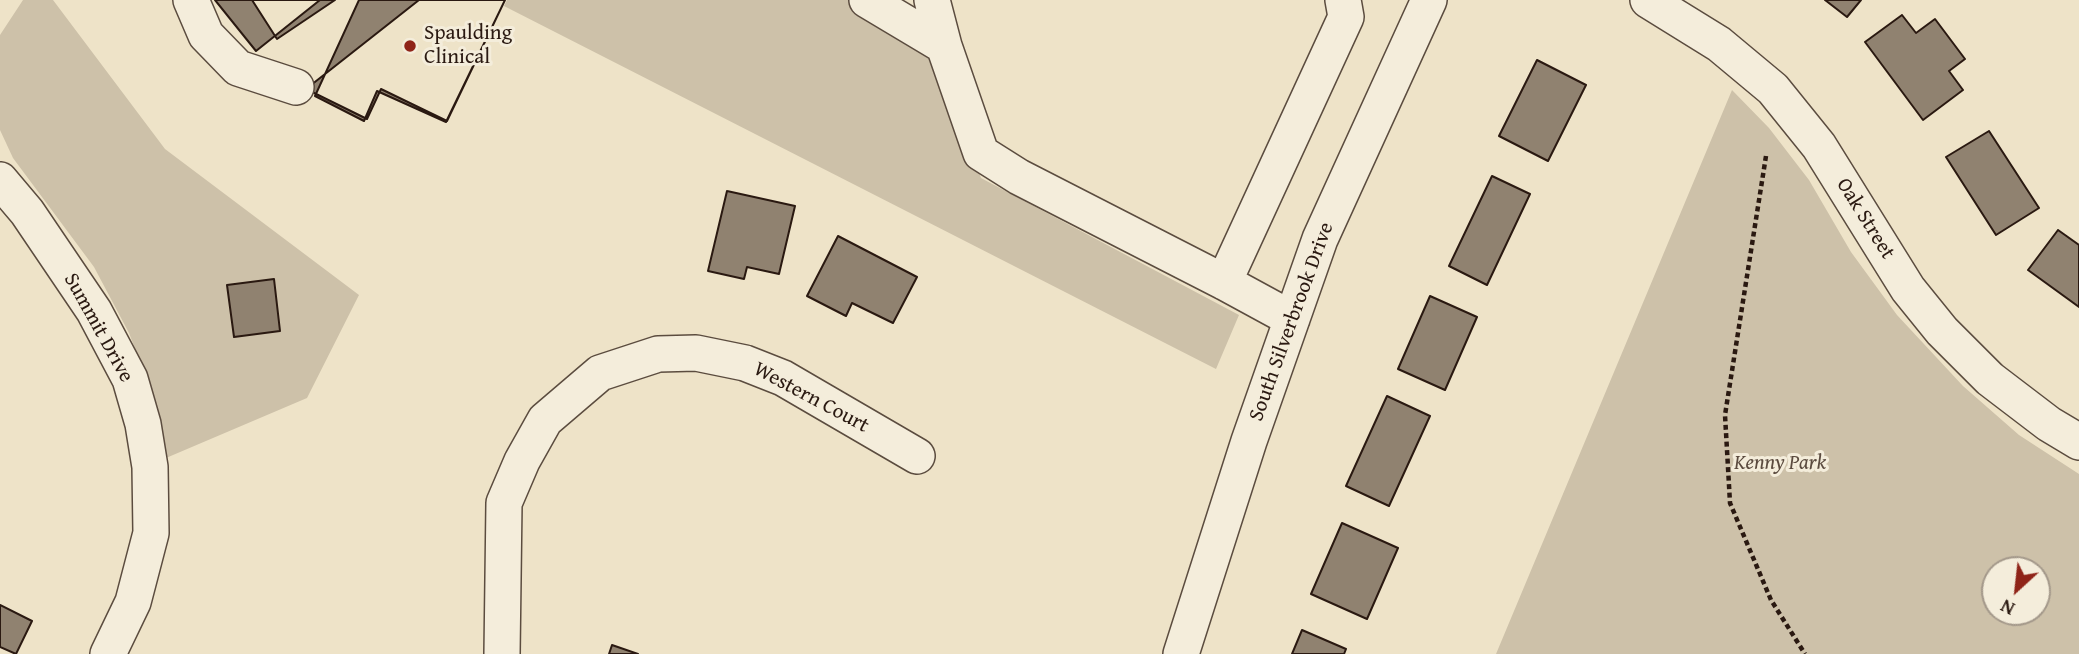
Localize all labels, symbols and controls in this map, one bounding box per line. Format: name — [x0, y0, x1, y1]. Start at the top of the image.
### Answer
place label: Spaulding Clinical — [424, 21, 512, 71]
marker: Spaulding Clinical — [402, 38, 418, 54]
street label: Oak Street — [1830, 174, 1900, 264]
street label: South Silverbrook Drive — [1244, 219, 1340, 425]
street label: Summit Drive — [58, 269, 138, 387]
street label: Western Court — [749, 357, 873, 439]
park label: Kenny Park — [1734, 451, 1826, 477]
north arrow — [1981, 556, 2051, 626]
text: N — [1995, 593, 2019, 623]

